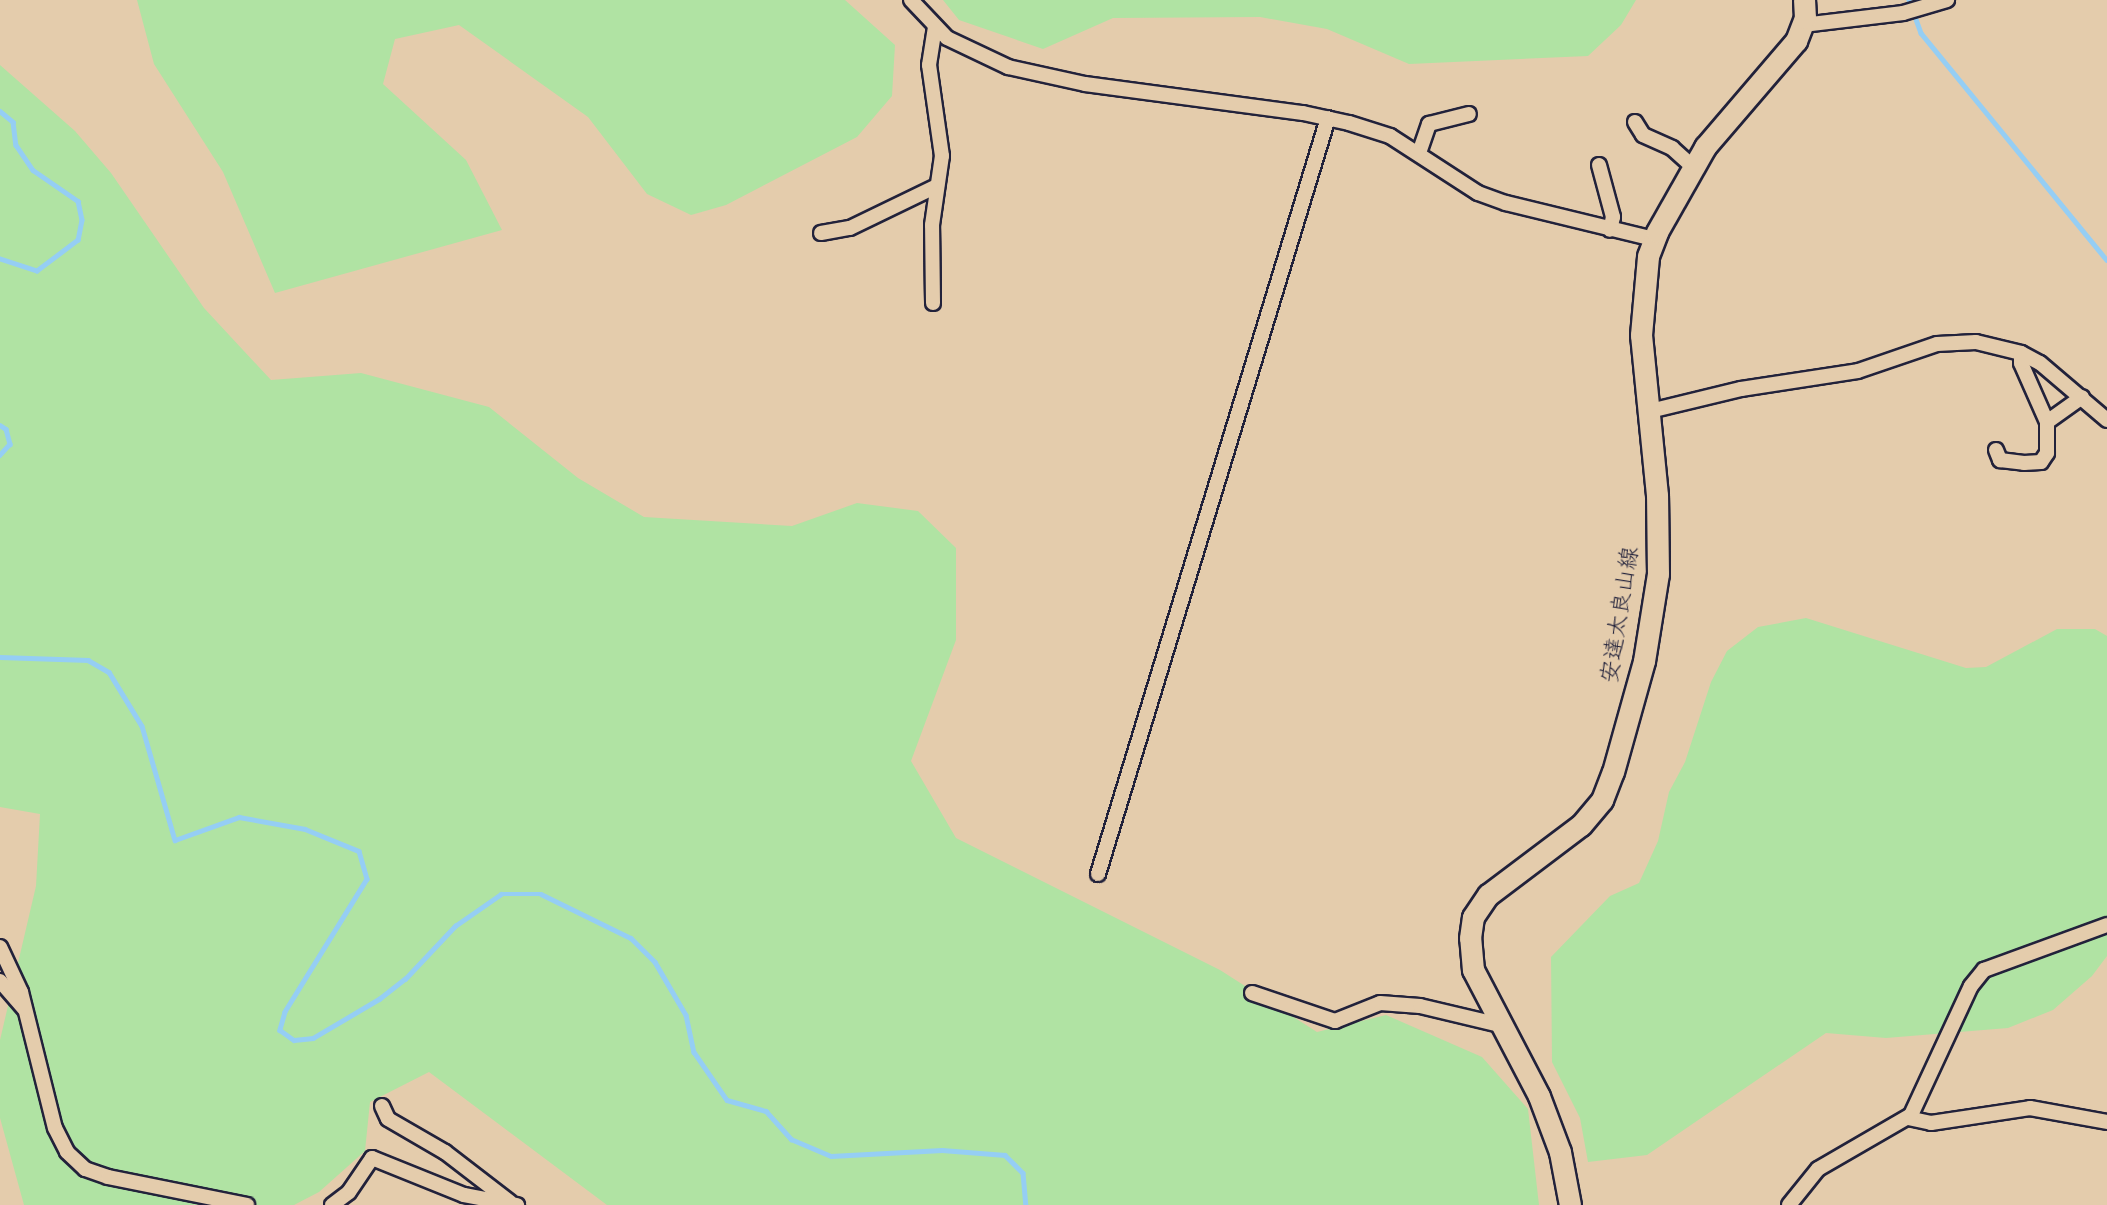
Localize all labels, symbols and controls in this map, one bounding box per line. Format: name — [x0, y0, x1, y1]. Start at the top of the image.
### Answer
street label: 安達太良山線 — [1597, 545, 1645, 685]

